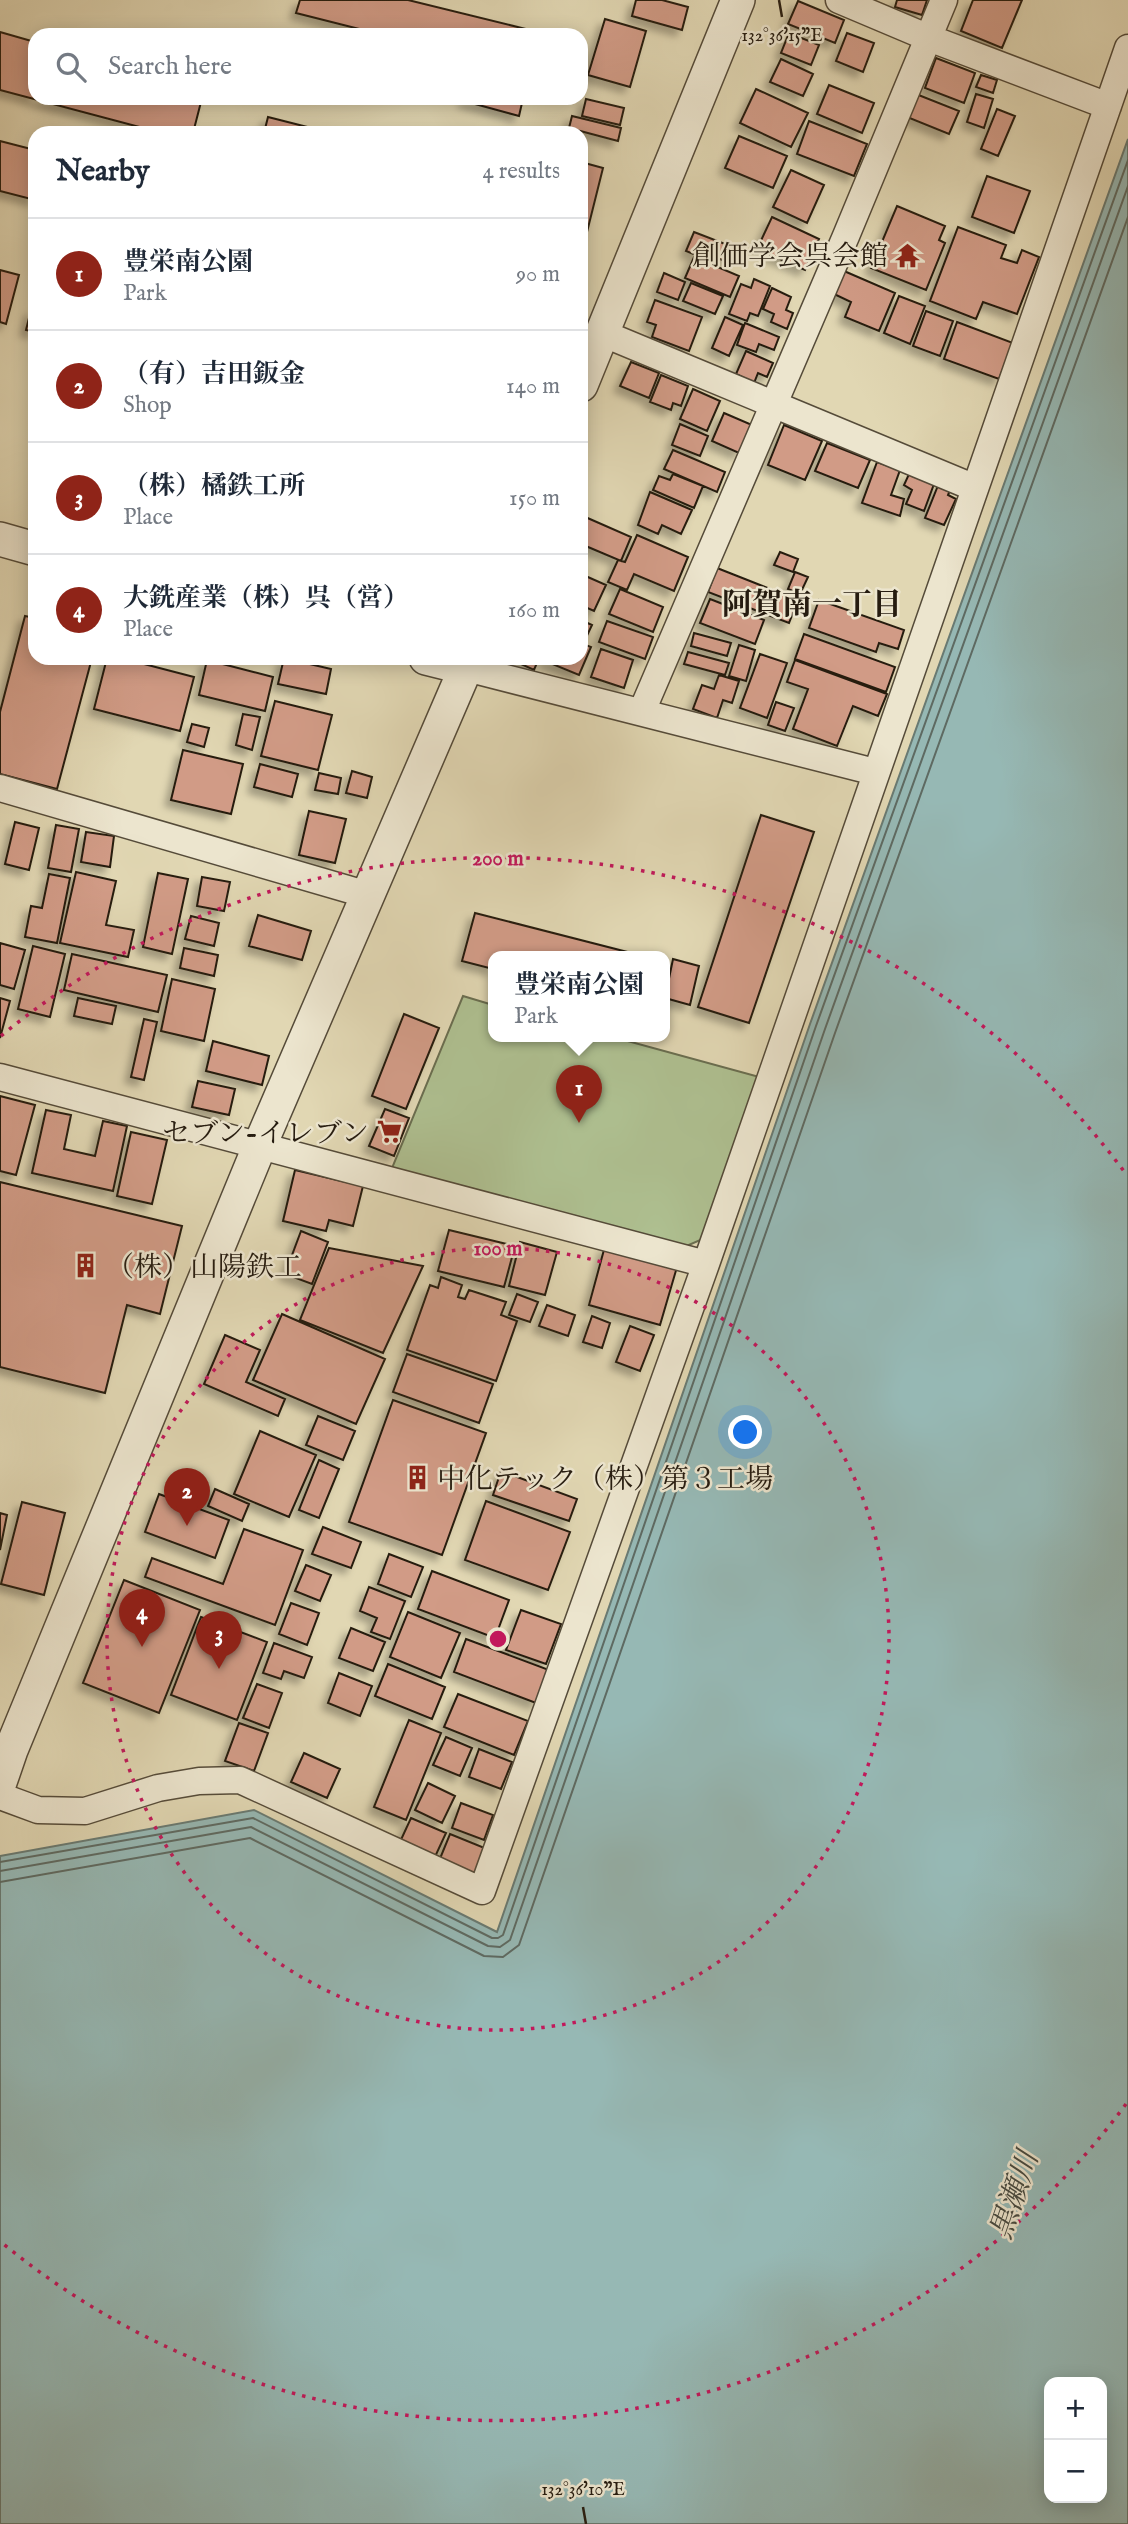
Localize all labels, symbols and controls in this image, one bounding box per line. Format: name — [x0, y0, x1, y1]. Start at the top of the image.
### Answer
text: 132°36'15"E — [741, 25, 823, 48]
search box — [28, 28, 588, 105]
icon: search — [52, 48, 90, 86]
text: Search here — [108, 50, 232, 83]
text: Nearby — [56, 153, 149, 191]
text: 4 results — [482, 157, 560, 186]
place label: 創価学会呉会館 — [692, 240, 888, 275]
temple icon: 創価学会呉会館 — [894, 241, 922, 269]
text: 豊栄南公園 — [123, 246, 253, 279]
text: 1 — [75, 260, 83, 289]
text: 90 m — [516, 260, 560, 289]
text: Park — [123, 279, 167, 308]
text: （有）吉田鈑金 — [123, 358, 305, 391]
text: 2 — [74, 372, 84, 401]
text: 140 m — [506, 372, 560, 401]
text: Shop — [123, 391, 172, 420]
text: （株）橘鉄工所 — [123, 470, 305, 503]
text: 3 — [75, 484, 83, 513]
text: 150 m — [509, 484, 560, 513]
text: Place — [123, 503, 173, 532]
text: 大銑産業（株）呉（営） — [123, 582, 409, 615]
district label: 阿賀南一丁目 — [722, 587, 902, 625]
text: 4 — [73, 596, 85, 625]
text: 160 m — [508, 596, 560, 625]
text: Place — [123, 615, 173, 644]
text: 200 m — [472, 846, 524, 873]
popup — [488, 951, 670, 1042]
text: 豊栄南公園 — [514, 969, 644, 1002]
text: Park — [514, 1002, 558, 1031]
pin: 1 — [556, 1065, 602, 1123]
place label: セブン-イレブン — [162, 1117, 369, 1152]
supermarket icon: セブン-イレブン — [375, 1118, 403, 1146]
text: 100 m — [473, 1236, 523, 1263]
place label: （株）山陽鉄工 — [106, 1251, 302, 1286]
building icon: （株）山陽鉄工 — [72, 1252, 100, 1280]
your location — [728, 1415, 762, 1449]
place label: 中化テック（株）第３工場 — [437, 1463, 773, 1498]
building icon: 中化テック（株）第３工場 — [403, 1464, 431, 1492]
pin: 2 — [164, 1468, 210, 1526]
pin: 4 — [119, 1589, 165, 1647]
pin: 3 — [196, 1611, 242, 1669]
centre of rings — [486, 1627, 510, 1651]
water label: 黒瀬川 — [983, 2144, 1049, 2244]
map controls — [1044, 2377, 1107, 2503]
button: + — [1044, 2377, 1107, 2440]
button: − — [1044, 2440, 1107, 2503]
text: 132°36'10"E — [541, 2479, 625, 2502]

